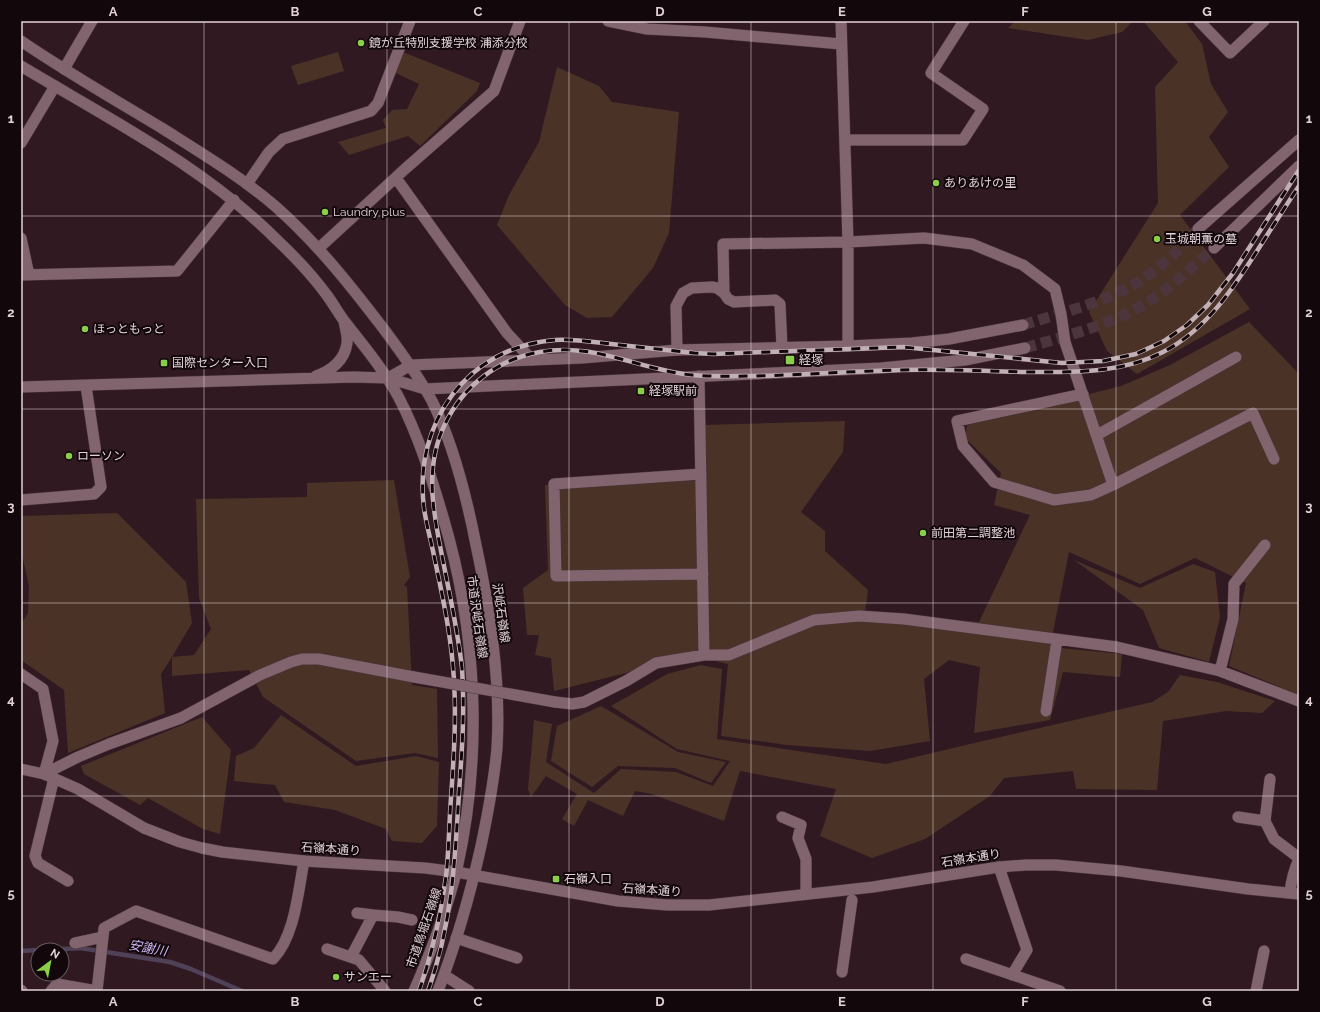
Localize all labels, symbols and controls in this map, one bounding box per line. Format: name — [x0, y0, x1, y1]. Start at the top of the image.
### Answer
text: A — [109, 4, 118, 19]
text: B — [291, 4, 300, 19]
text: C — [474, 4, 483, 19]
text: D — [655, 4, 665, 19]
text: E — [838, 4, 846, 19]
text: F — [1021, 4, 1029, 19]
text: G — [1202, 4, 1212, 19]
place label: 鏡が丘特別支援学校 浦添分校 — [369, 36, 528, 50]
marker: 鏡が丘特別支援学校 浦添分校 — [356, 38, 366, 48]
text: 1 — [8, 111, 15, 126]
text: 1 — [1306, 111, 1313, 126]
place label: ありあけの里 — [944, 176, 1016, 190]
marker: ありあけの里 — [931, 178, 941, 188]
place label: Laundry plus — [333, 205, 405, 219]
marker: Laundry plus — [320, 207, 330, 217]
place label: 玉城朝薫の墓 — [1165, 232, 1237, 246]
marker: 玉城朝薫の墓 — [1152, 234, 1162, 244]
text: 2 — [7, 305, 15, 320]
text: 2 — [1305, 305, 1313, 320]
place label: ほっともっと — [93, 322, 165, 336]
marker: ほっともっと — [80, 324, 90, 334]
place label: 経塚 — [799, 353, 823, 367]
marker: 経塚 — [784, 354, 796, 366]
place label: 国際センター入口 — [172, 356, 268, 370]
marker: 国際センター入口 — [159, 358, 169, 368]
place label: 経塚駅前 — [649, 384, 697, 398]
marker: 経塚駅前 — [636, 386, 646, 396]
place label: ローソン — [77, 449, 125, 463]
marker: ローソン — [64, 451, 74, 461]
text: 3 — [7, 499, 15, 514]
text: 3 — [1305, 499, 1313, 514]
place label: 前田第二調整池 — [931, 526, 1015, 540]
marker: 前田第二調整池 — [918, 528, 928, 538]
street label: 市道沢岻石嶺線 — [464, 574, 490, 660]
street label: 沢岻石嶺線 — [490, 582, 512, 644]
text: 4 — [7, 692, 15, 707]
text: 4 — [1305, 692, 1313, 707]
street label: 石嶺本通り — [301, 840, 361, 858]
street label: 石嶺本通り — [940, 846, 1002, 870]
place label: 石嶺入口 — [564, 872, 612, 886]
marker: 石嶺入口 — [551, 874, 561, 884]
street label: 石嶺本通り — [622, 881, 682, 899]
text: 5 — [7, 886, 15, 901]
street label: 市道鳥堀石嶺線 — [404, 886, 444, 970]
text: 5 — [1305, 886, 1313, 901]
water label: 安謝川 — [127, 937, 170, 959]
north arrow — [30, 942, 70, 982]
text: N — [48, 946, 62, 962]
place label: サンエー — [344, 970, 392, 984]
marker: サンエー — [331, 972, 341, 982]
text: A — [109, 994, 118, 1009]
text: B — [291, 994, 300, 1009]
text: C — [474, 994, 483, 1009]
text: D — [655, 994, 665, 1009]
text: E — [838, 994, 846, 1009]
text: F — [1021, 994, 1029, 1009]
text: G — [1202, 994, 1212, 1009]

